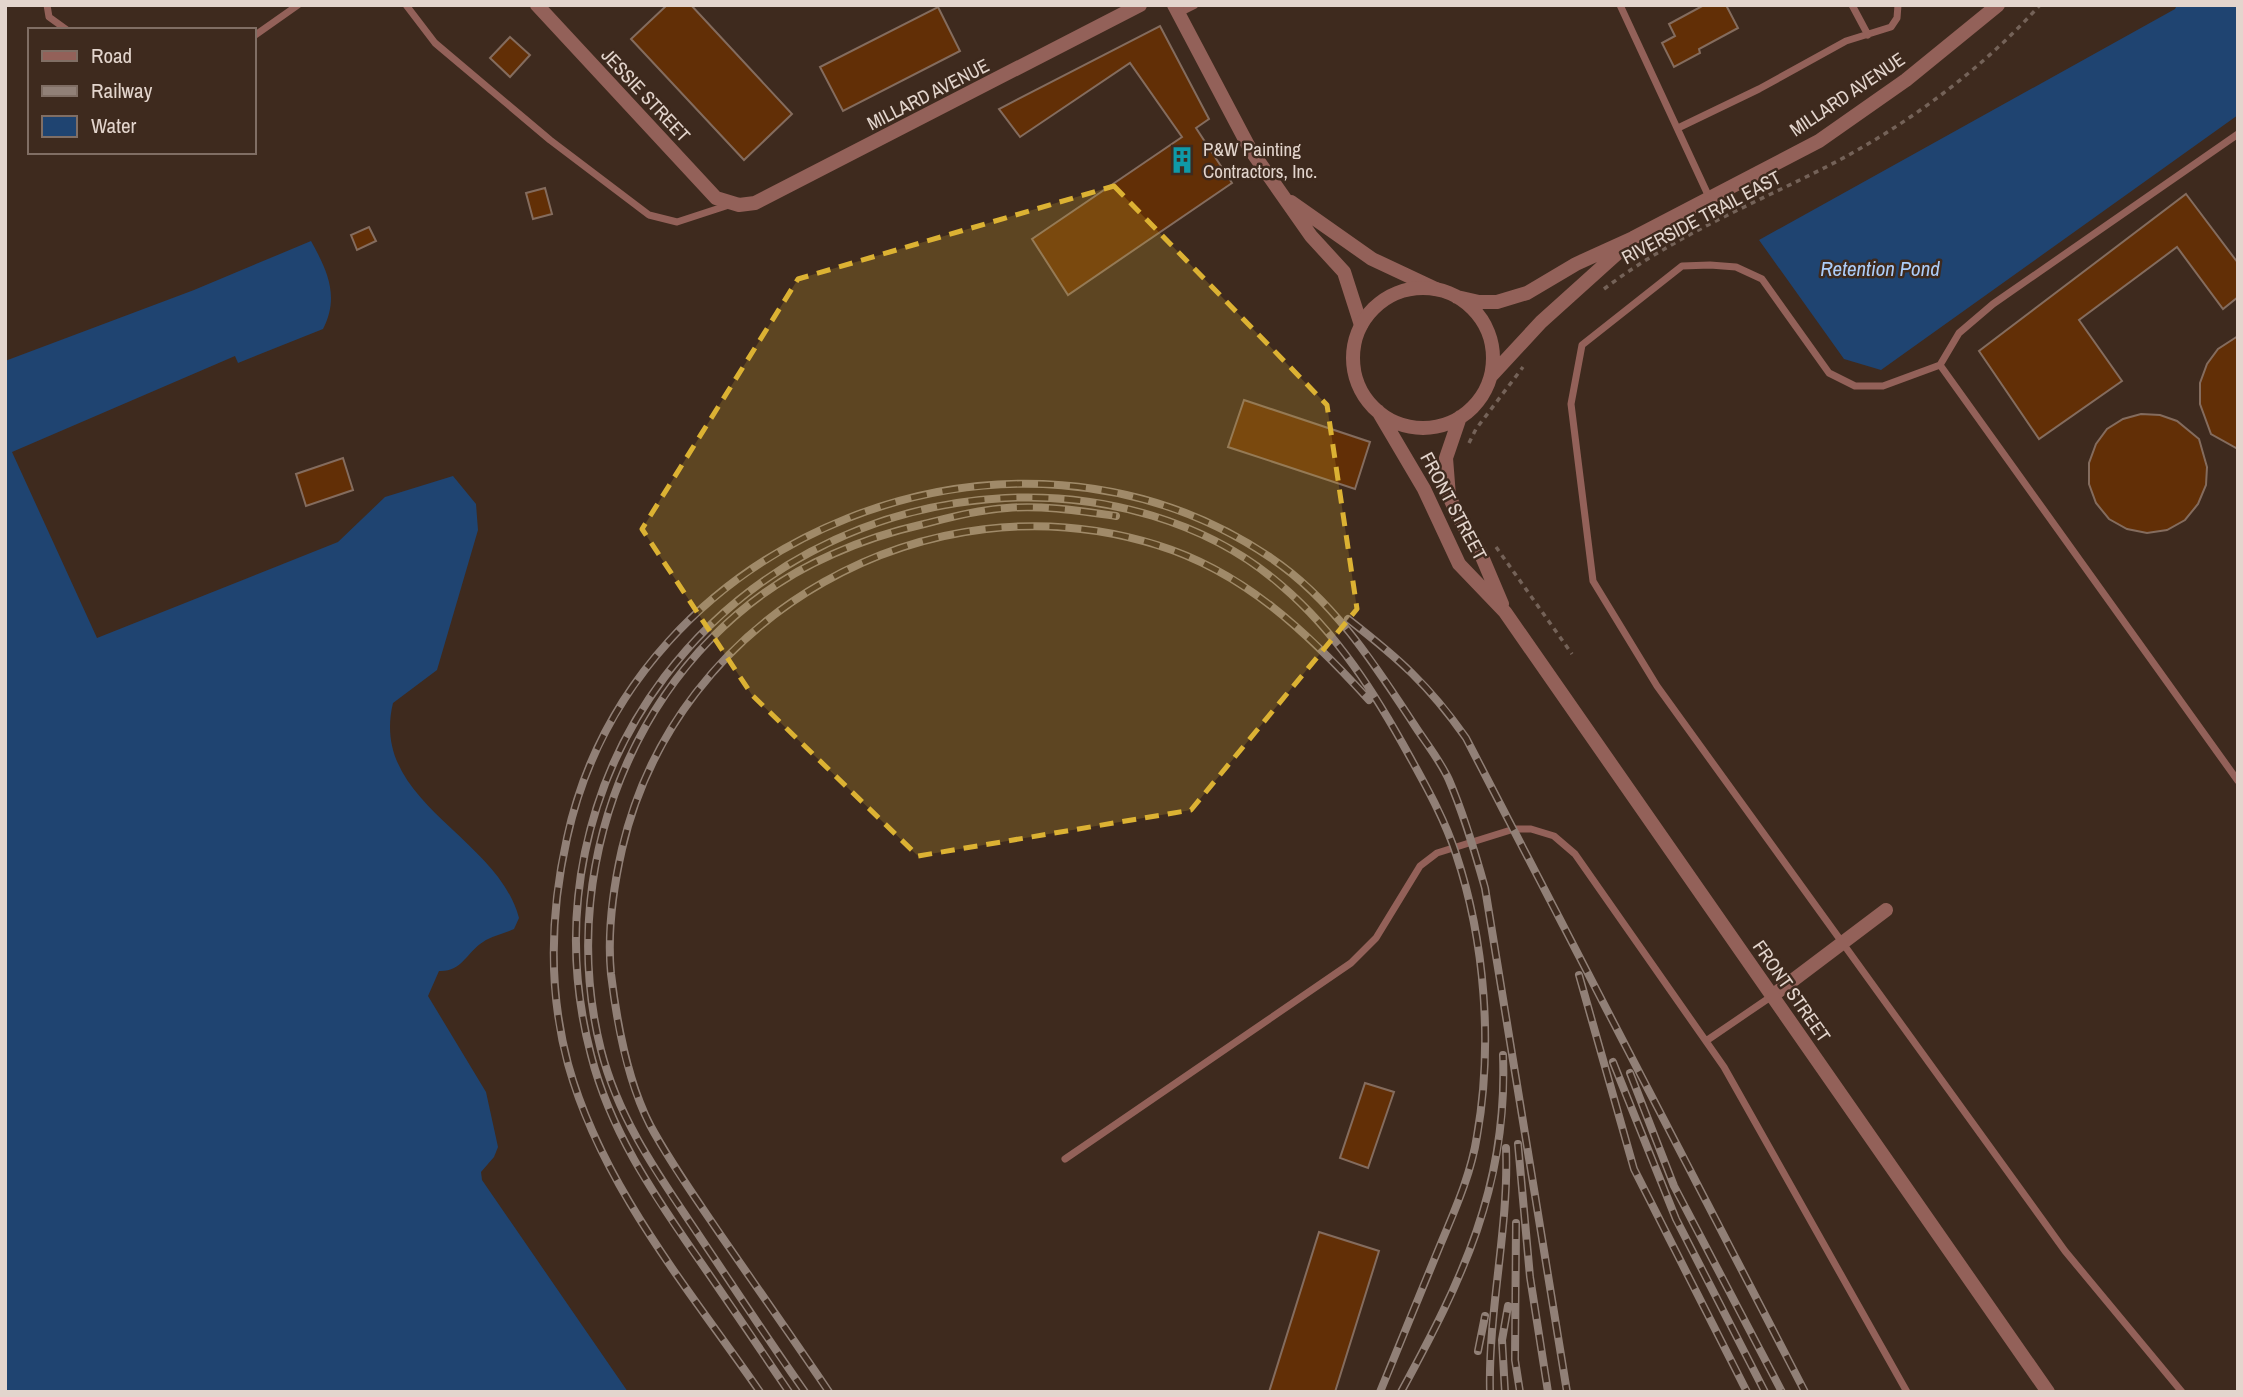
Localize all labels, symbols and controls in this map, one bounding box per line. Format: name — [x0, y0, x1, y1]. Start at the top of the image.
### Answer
legend — [28, 28, 256, 154]
text: Road — [91, 41, 132, 70]
street label: JESSIE STREET — [596, 42, 697, 148]
street label: MILLARD AVENUE — [1784, 46, 1910, 142]
street label: MILLARD AVENUE — [862, 52, 994, 136]
text: Railway — [91, 76, 153, 105]
text: Water — [91, 111, 137, 140]
place label: P&W Painting Contractors, Inc. — [1203, 136, 1317, 184]
building icon: P&W Painting Contractors, Inc. — [1167, 145, 1197, 175]
street label: RIVERSIDE TRAIL EAST — [1617, 164, 1786, 270]
water label: Retention Pond — [1820, 254, 1940, 283]
street label: FRONT STREET — [1415, 447, 1494, 565]
street label: FRONT STREET — [1747, 935, 1837, 1048]

